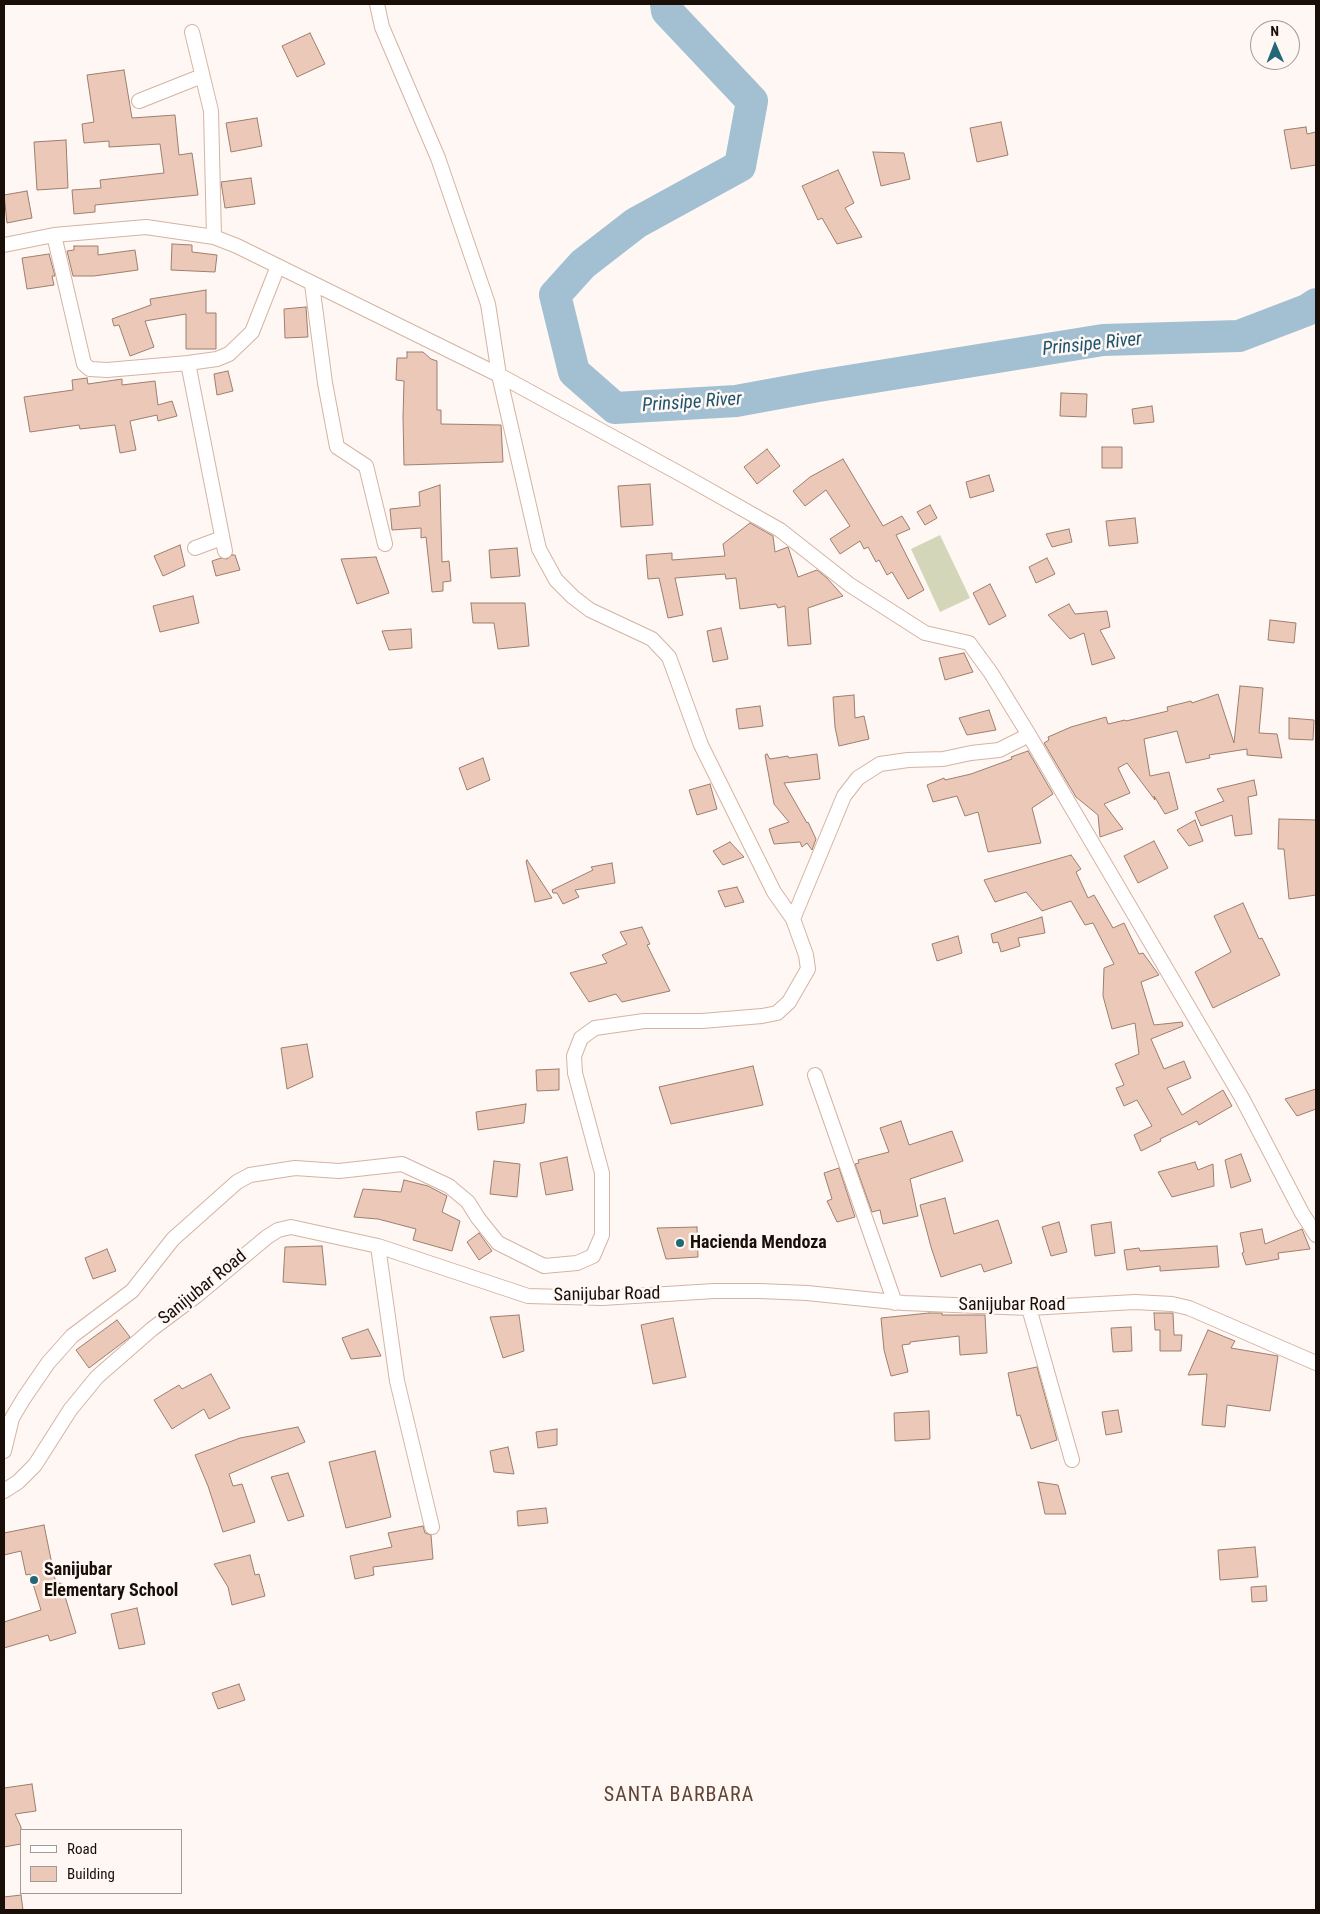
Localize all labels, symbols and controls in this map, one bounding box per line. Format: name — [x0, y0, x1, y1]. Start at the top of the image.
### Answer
north arrow — [1250, 20, 1300, 70]
text: N — [1270, 23, 1279, 39]
water label: Prinsipe River — [1041, 328, 1143, 362]
water label: Prinsipe River — [641, 388, 743, 418]
place label: Hacienda Mendoza — [690, 1232, 827, 1254]
marker: Hacienda Mendoza — [674, 1237, 686, 1249]
street label: Sanijubar Road — [155, 1246, 251, 1330]
street label: Sanijubar Road — [553, 1283, 661, 1307]
street label: Sanijubar Road — [959, 1294, 1065, 1316]
place label: Sanijubar Elementary School — [44, 1559, 178, 1602]
marker: Sanijubar Elementary School — [28, 1574, 40, 1586]
district label: SANTA BARBARA — [602, 1784, 756, 1808]
legend — [20, 1829, 182, 1894]
text: Road — [67, 1840, 97, 1858]
text: Building — [67, 1865, 115, 1883]

